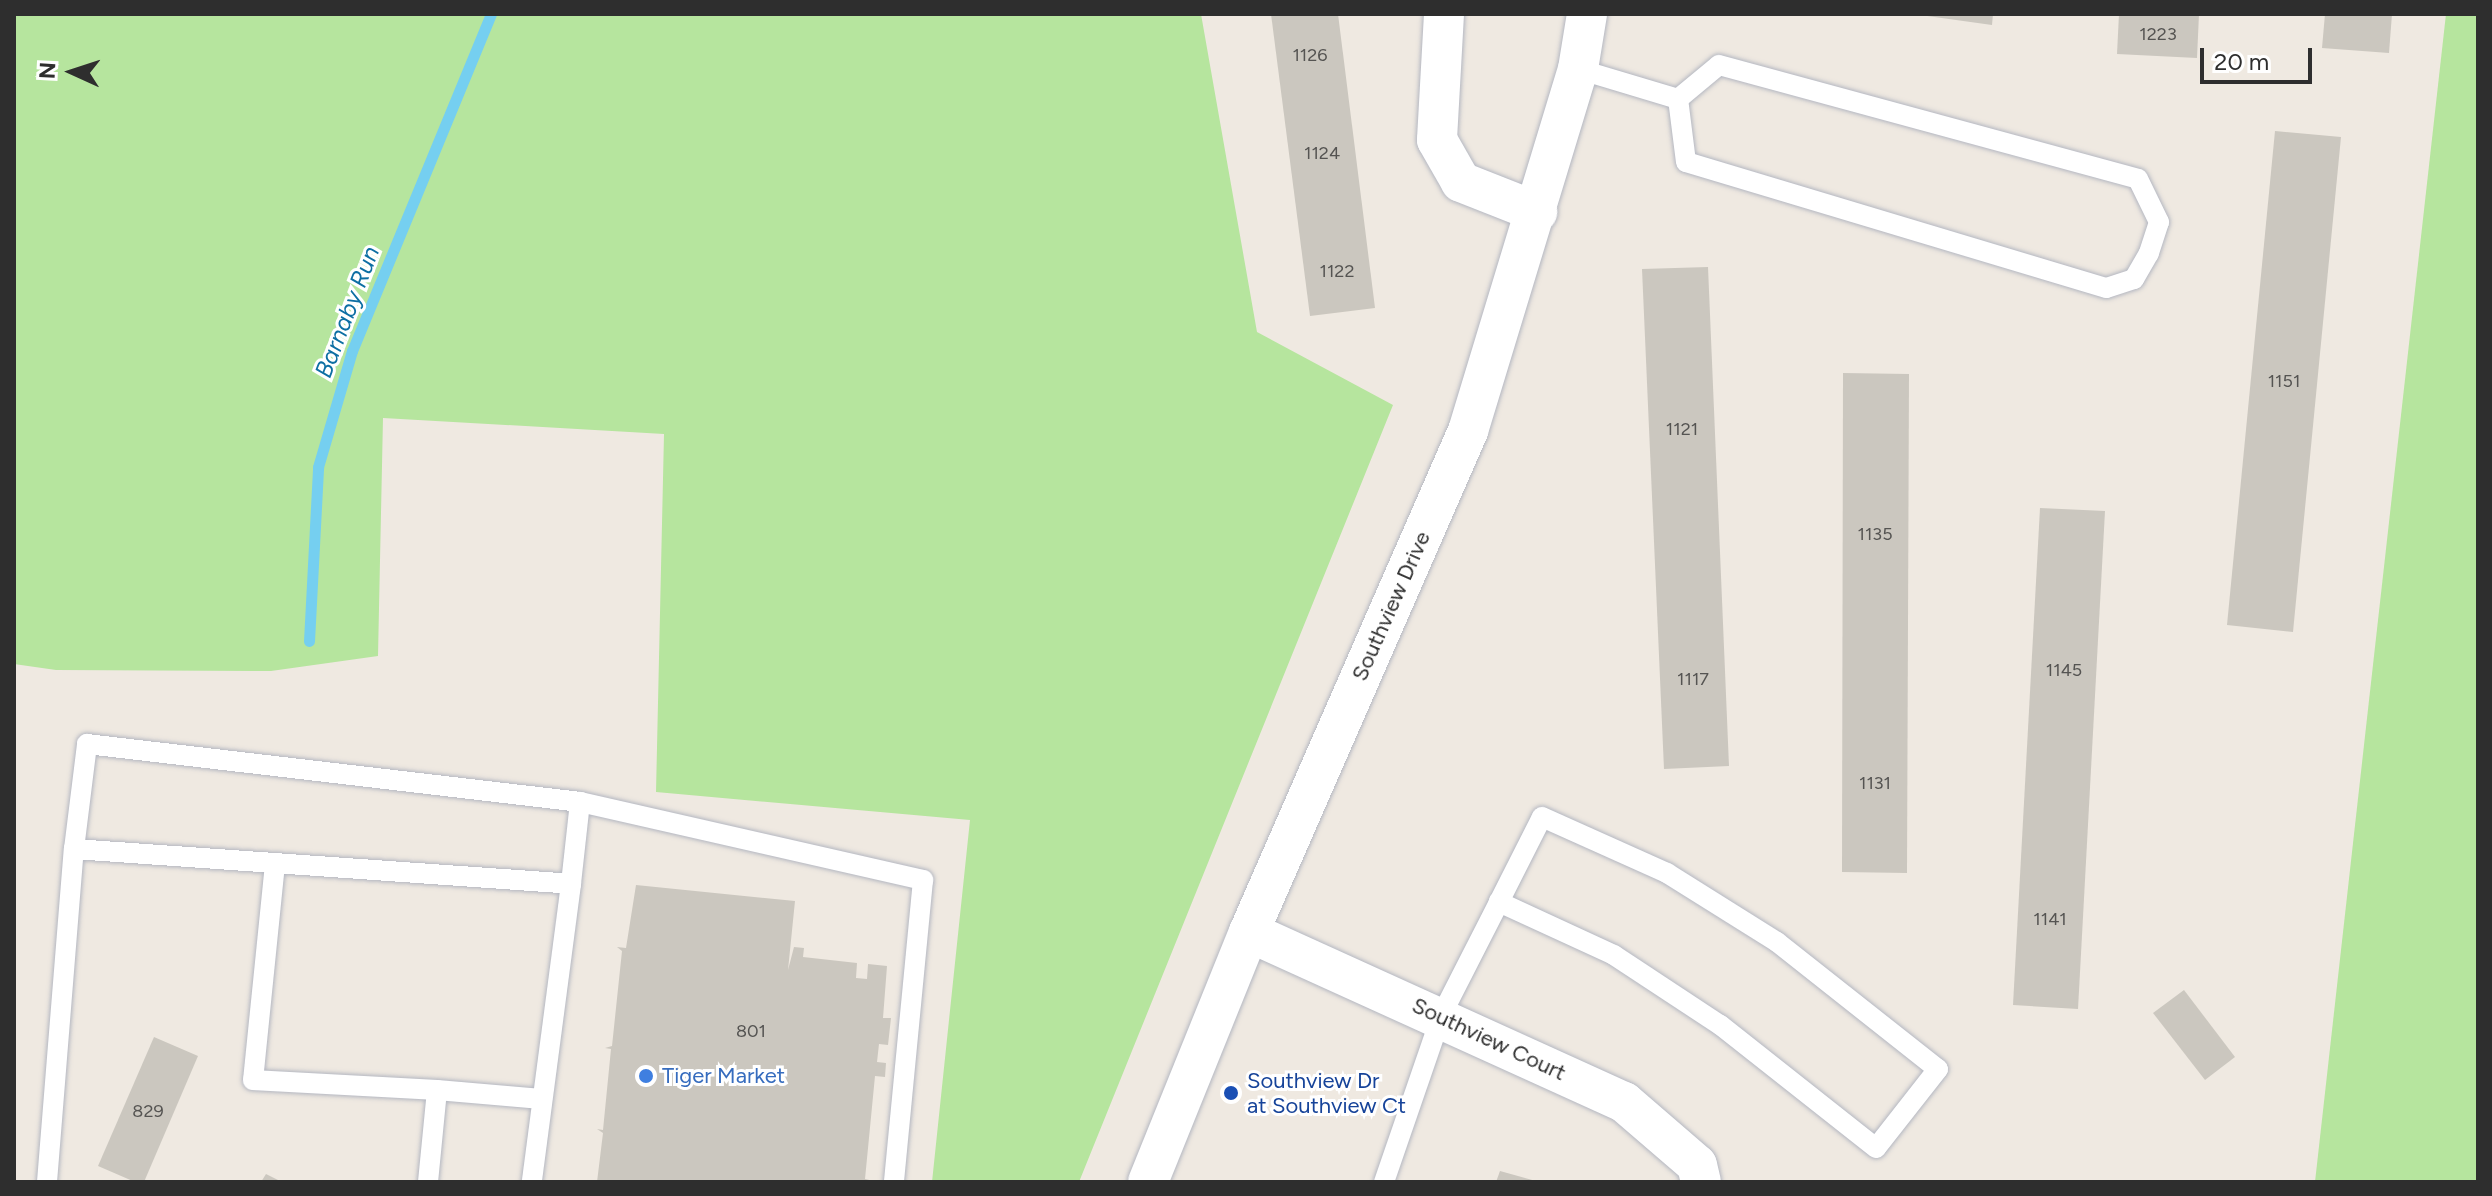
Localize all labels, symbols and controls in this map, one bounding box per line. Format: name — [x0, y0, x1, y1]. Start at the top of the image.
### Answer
house number: 1223 — [2139, 23, 2177, 45]
north arrow — [32, 32, 112, 112]
scale bar — [2204, 32, 2316, 82]
house number: 1126 — [1292, 44, 1328, 66]
text: 20 m — [2214, 47, 2269, 76]
text: N — [34, 62, 61, 80]
house number: 1124 — [1304, 142, 1340, 164]
water label: Barnaby Run — [309, 242, 385, 382]
house number: 1122 — [1320, 260, 1354, 282]
house number: 1151 — [2268, 370, 2300, 392]
house number: 1121 — [1666, 418, 1698, 440]
house number: 1135 — [1857, 523, 1893, 545]
street label: Southview Drive — [1346, 527, 1436, 685]
house number: 1145 — [2046, 659, 2082, 681]
house number: 1117 — [1677, 668, 1709, 690]
house number: 1131 — [1859, 772, 1891, 794]
house number: 1141 — [2033, 908, 2067, 930]
street label: Southview Court — [1408, 992, 1570, 1086]
house number: 801 — [736, 1020, 766, 1042]
place label: Tiger Market — [662, 1063, 785, 1089]
marker: Tiger Market — [637, 1067, 655, 1085]
place label: Southview Dr at Southview Ct — [1247, 1067, 1406, 1118]
marker: Southview Dr at Southview Ct — [1222, 1084, 1240, 1102]
house number: 829 — [132, 1100, 164, 1122]

